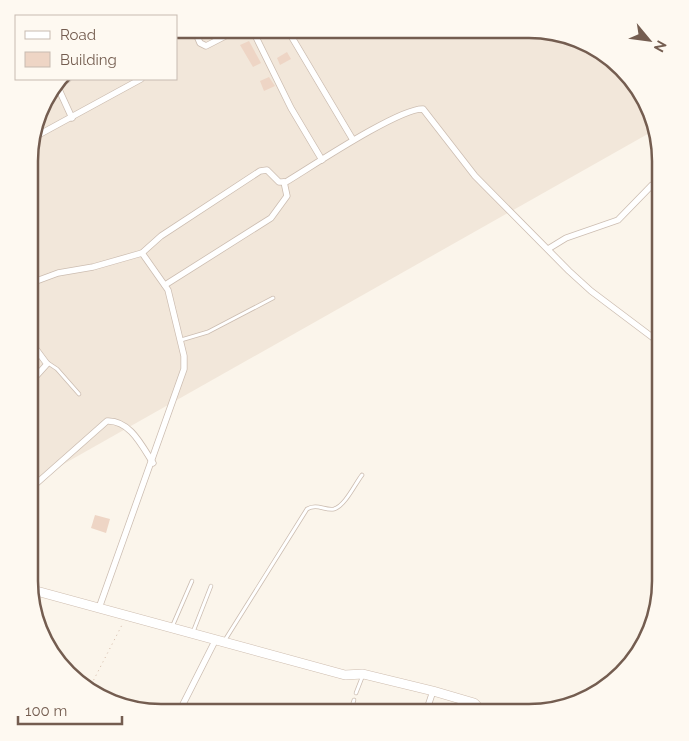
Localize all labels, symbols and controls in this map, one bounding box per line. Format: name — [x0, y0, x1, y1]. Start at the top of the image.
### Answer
legend — [15, 15, 178, 80]
north arrow — [624, 15, 674, 65]
text: Road — [60, 26, 96, 44]
text: N — [651, 38, 670, 55]
text: Building — [60, 51, 117, 69]
scale bar — [18, 694, 121, 726]
text: 100 m — [25, 702, 67, 720]

